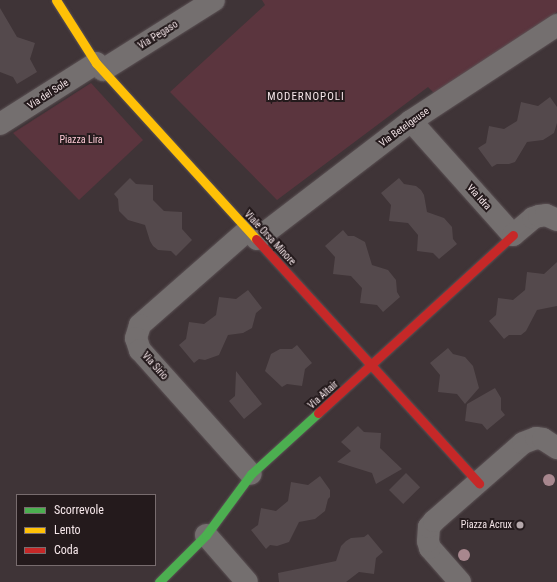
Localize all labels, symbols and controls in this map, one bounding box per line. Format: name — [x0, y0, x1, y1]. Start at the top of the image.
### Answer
street label: Via Pegaso — [136, 18, 180, 52]
street label: Via del Sole — [25, 76, 71, 112]
district label: MODERNOPOLI — [267, 90, 345, 104]
street label: Via Betelgeuse — [377, 105, 431, 149]
park label: Piazza Lira — [59, 134, 103, 146]
street label: Via Idra — [464, 182, 494, 212]
street label: Viale Orsa Minore — [242, 208, 298, 268]
street label: Via Sirio — [140, 350, 170, 382]
street label: Via Altair — [306, 378, 340, 412]
legend — [16, 494, 156, 566]
text: Scorrevole — [54, 503, 104, 517]
place label: Piazza Acrux — [461, 519, 512, 531]
marker: Piazza Acrux — [515, 520, 525, 530]
text: Lento — [54, 523, 81, 537]
text: Coda — [54, 543, 79, 557]

